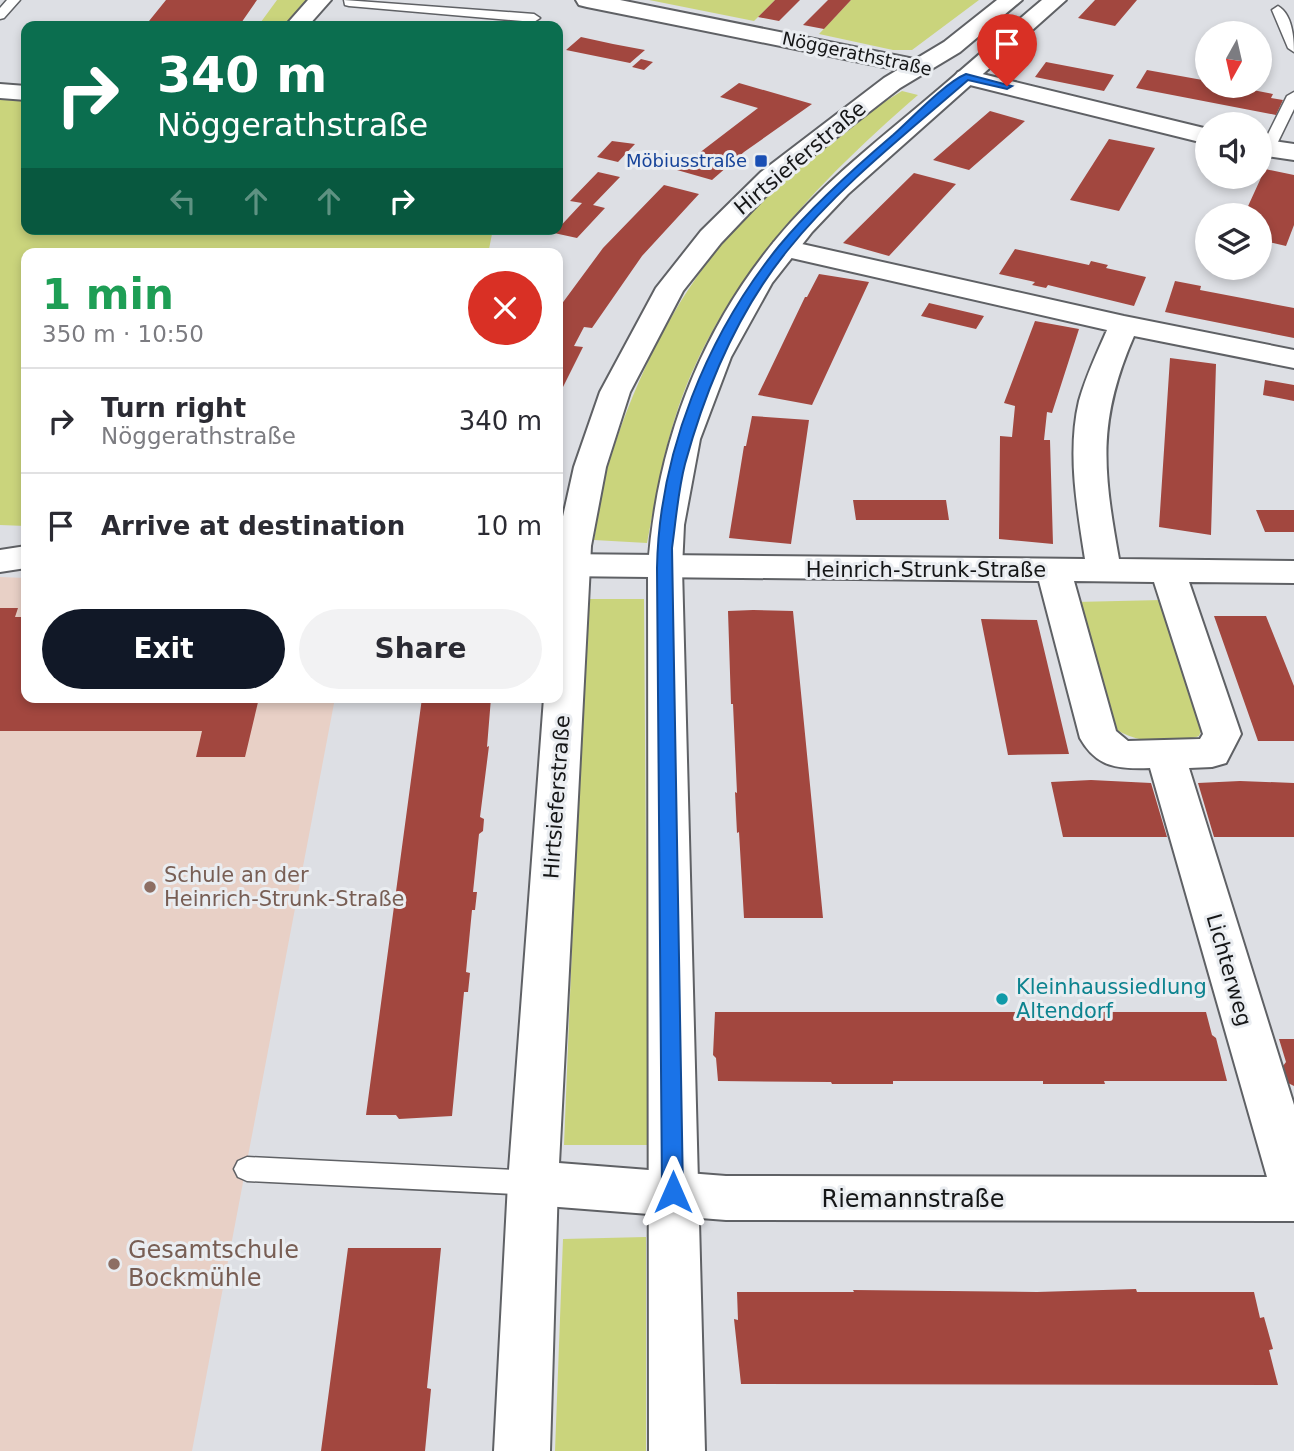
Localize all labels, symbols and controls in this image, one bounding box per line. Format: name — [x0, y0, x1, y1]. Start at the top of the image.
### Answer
pin — [977, 14, 1037, 86]
north arrow — [1195, 21, 1272, 98]
map controls — [1195, 21, 1272, 280]
icon: arrive — [988, 25, 1026, 63]
street label: Nöggerathstraße — [780, 27, 934, 80]
text: 340 m — [157, 47, 327, 104]
icon: right — [42, 49, 133, 140]
street label: Hirtsieferstraße — [729, 96, 871, 220]
text: Nöggerathstraße — [157, 106, 428, 144]
button: sound — [1195, 112, 1272, 189]
place label: Möbiusstraße — [626, 150, 747, 171]
marker: Möbiusstraße — [753, 153, 769, 169]
icon: left — [164, 182, 202, 220]
icon: ahead — [237, 182, 275, 220]
icon: ahead — [310, 182, 348, 220]
icon: right — [383, 182, 421, 220]
button: layers — [1195, 203, 1272, 280]
text: 1 min — [42, 270, 174, 319]
button: close — [468, 271, 542, 345]
text: 350 m · 10:50 — [42, 321, 204, 347]
text: Turn right — [101, 393, 246, 423]
icon: right — [42, 402, 80, 440]
text: 340 m — [459, 406, 542, 436]
text: Nöggerathstraße — [101, 423, 296, 449]
icon: arrive — [42, 507, 80, 545]
text: Arrive at destination — [101, 511, 405, 541]
text: 10 m — [475, 511, 542, 541]
street label: Heinrich-Strunk-Straße — [806, 558, 1046, 582]
button: Exit — [42, 609, 285, 689]
button: Share — [299, 609, 542, 689]
street label: Hirtsieferstraße — [539, 714, 575, 880]
place label: Schule an der Heinrich-Strunk-Straße — [164, 863, 405, 911]
marker: Schule an der Heinrich-Strunk-Straße — [142, 879, 158, 895]
street label: Lichterweg — [1202, 911, 1256, 1029]
place label: Kleinhaussiedlung Altendorf — [1016, 975, 1207, 1023]
marker: Kleinhaussiedlung Altendorf — [994, 991, 1010, 1007]
position arrow — [636, 1155, 710, 1229]
street label: Riemannstraße — [822, 1185, 1005, 1213]
place label: Gesamtschule Bockmühle — [128, 1236, 299, 1292]
marker: Gesamtschule Bockmühle — [106, 1256, 122, 1272]

